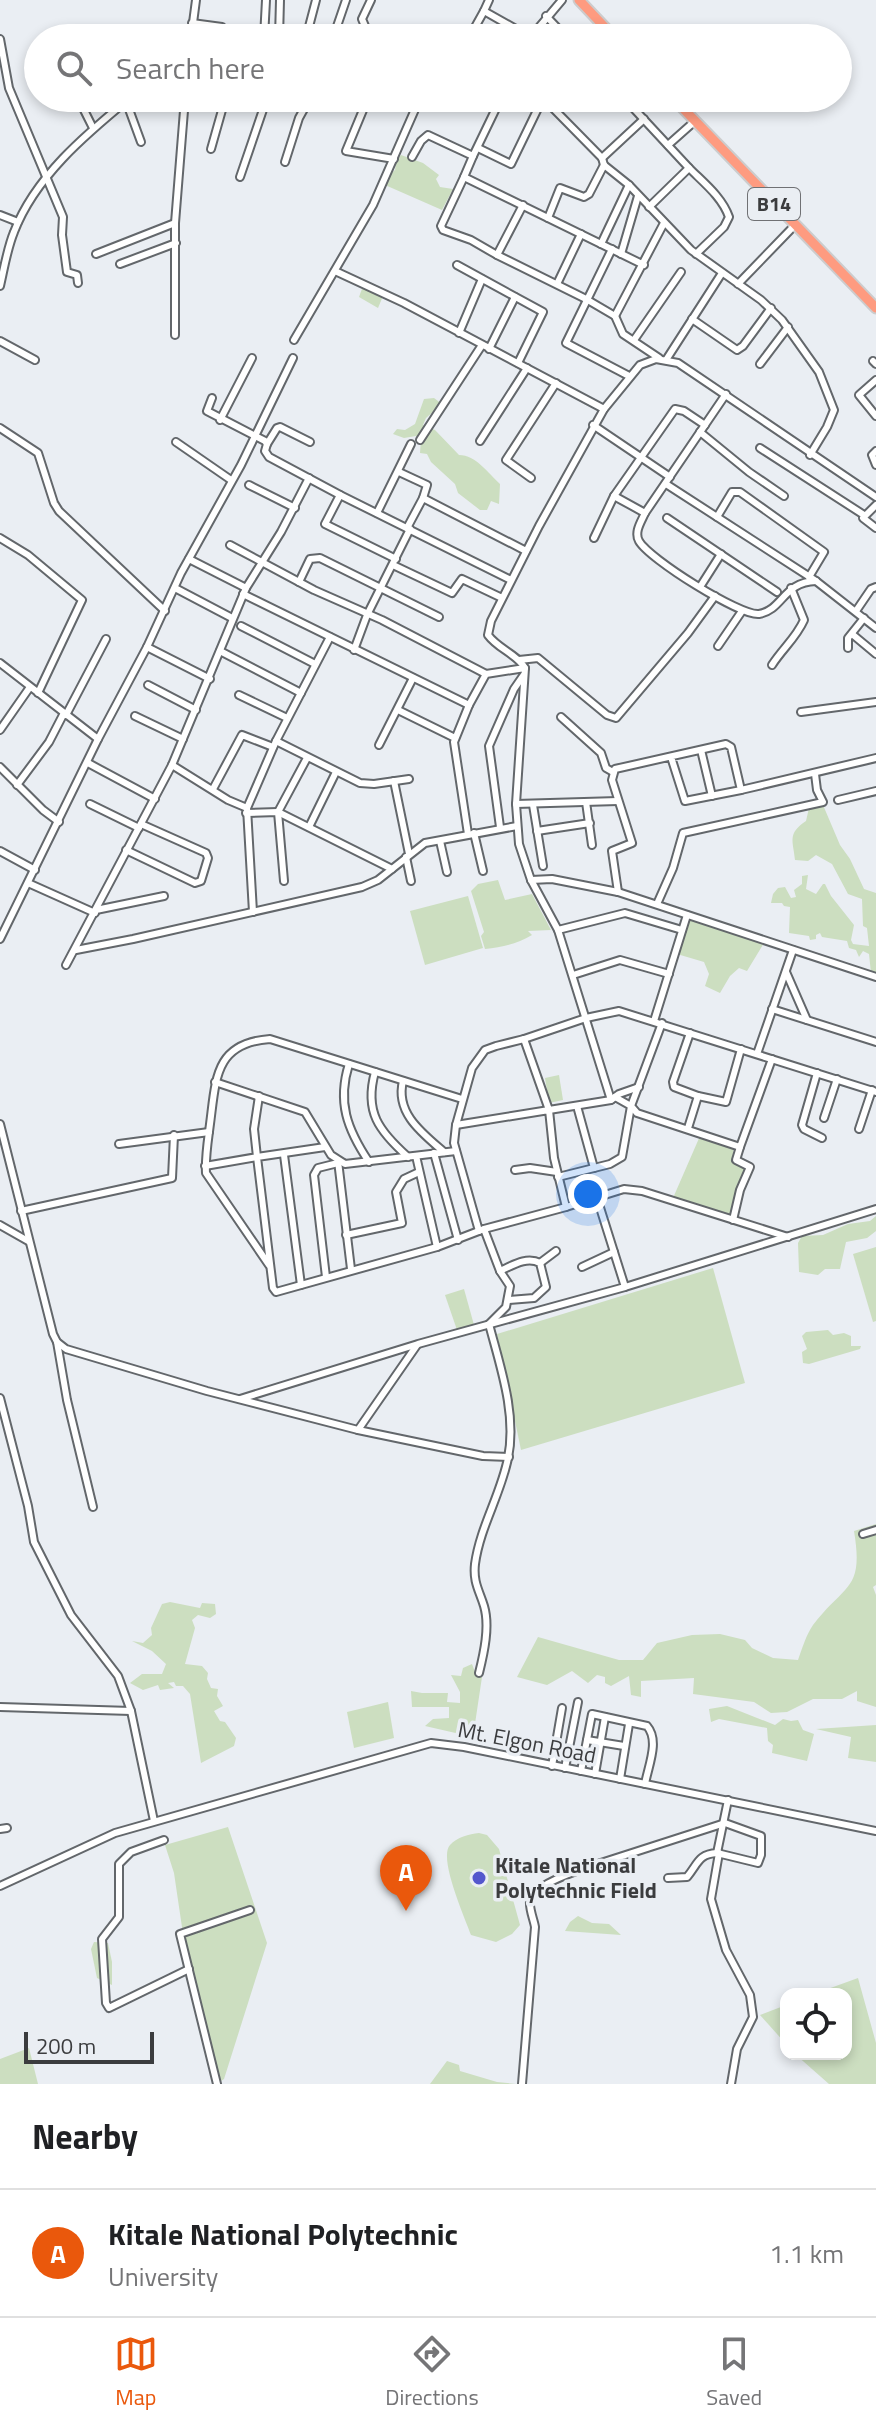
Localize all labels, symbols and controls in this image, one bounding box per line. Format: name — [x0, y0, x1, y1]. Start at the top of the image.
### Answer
search box — [24, 24, 852, 112]
text: Search here — [116, 45, 265, 91]
icon: search — [52, 46, 96, 90]
road number: B14 — [748, 188, 800, 220]
your location — [568, 1174, 608, 1214]
street label: Mt. Elgon Road — [455, 1712, 599, 1772]
pin: A — [380, 1845, 432, 1911]
place label: Kitale National Polytechnic Field — [495, 1848, 657, 1907]
marker: Kitale National Polytechnic Field — [470, 1869, 488, 1887]
map controls — [780, 1988, 852, 2060]
button: locate — [780, 1988, 852, 2060]
scale bar — [24, 2028, 154, 2064]
text: 200 m — [36, 2029, 96, 2063]
text: Nearby — [32, 2110, 138, 2162]
text: Kitale National Polytechnic — [108, 2211, 458, 2257]
text: A — [50, 2234, 66, 2273]
text: 1.1 km — [769, 2234, 844, 2273]
text: University — [108, 2257, 218, 2296]
tab: Map — [114, 2332, 158, 2414]
tab: Directions — [385, 2332, 479, 2414]
tab: Saved — [706, 2332, 762, 2414]

